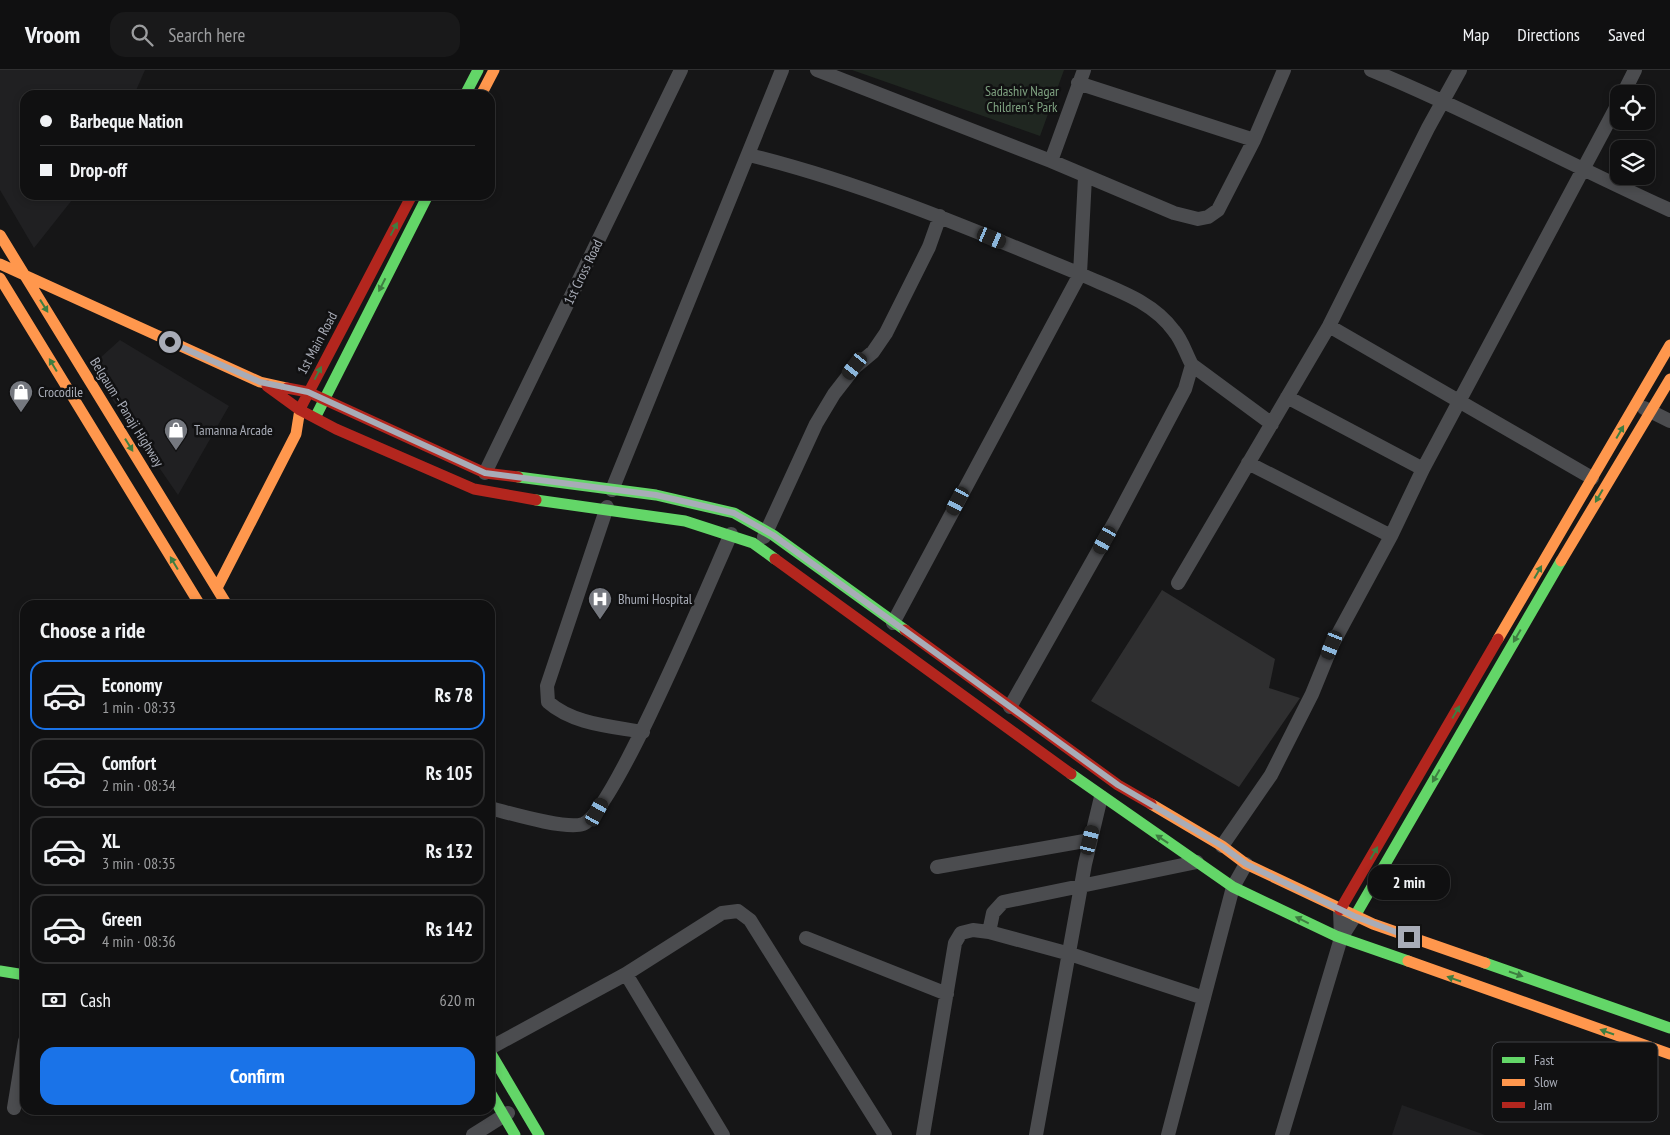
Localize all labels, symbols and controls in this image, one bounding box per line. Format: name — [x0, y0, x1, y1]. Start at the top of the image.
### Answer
search box — [110, 12, 460, 57]
text: Vroom — [25, 19, 80, 50]
icon: search — [128, 21, 156, 49]
text: Search here — [168, 23, 245, 47]
text: Map — [1463, 23, 1489, 46]
text: Directions — [1517, 23, 1580, 46]
text: Saved — [1608, 23, 1645, 46]
park label: Sadashiv Nagar Children's Park — [985, 82, 1059, 116]
map controls — [1610, 85, 1655, 185]
button: locate — [1610, 85, 1655, 130]
text: Barbeque Nation — [70, 109, 183, 133]
button: layers — [1610, 140, 1655, 185]
text: Drop-off — [70, 158, 127, 182]
one-way arrow — [390, 222, 398, 236]
car — [975, 225, 1008, 251]
street label: 1st Cross Road — [560, 236, 606, 308]
one-way arrow — [378, 278, 386, 292]
one-way arrow — [39, 300, 48, 313]
street label: 1st Main Road — [293, 309, 341, 377]
route start — [159, 331, 181, 353]
car — [839, 350, 870, 382]
street label: Belgaum - Panaji Highway — [86, 354, 168, 471]
one-way arrow — [49, 359, 58, 372]
one-way arrow — [314, 366, 322, 380]
shop icon: Crocodile — [8, 379, 34, 413]
place label: Crocodile — [38, 383, 83, 401]
shop icon: Tamanna Arcade — [163, 417, 189, 451]
place label: Tamanna Arcade — [194, 421, 273, 439]
one-way arrow — [1615, 425, 1624, 438]
one-way arrow — [124, 438, 134, 451]
car — [944, 484, 971, 518]
one-way arrow — [1595, 489, 1604, 502]
car — [1091, 523, 1118, 557]
one-way arrow — [170, 557, 179, 570]
one-way arrow — [1533, 565, 1542, 578]
hospital icon: Bhumi Hospital — [587, 586, 613, 620]
place label: Bhumi Hospital — [618, 590, 693, 608]
text: Choose a ride — [40, 616, 145, 644]
car — [1319, 628, 1344, 662]
one-way arrow — [1513, 629, 1522, 643]
icon: car — [42, 673, 87, 718]
text: Economy — [102, 673, 162, 697]
text: Rs 78 — [435, 683, 473, 707]
text: 1 min · 08:33 — [102, 697, 176, 717]
one-way arrow — [1452, 705, 1460, 720]
icon: car — [42, 751, 87, 796]
text: Comfort — [102, 751, 156, 775]
text: Rs 105 — [426, 761, 473, 785]
one-way arrow — [1431, 770, 1440, 783]
text: 2 min · 08:34 — [102, 775, 176, 795]
car — [583, 795, 610, 829]
car — [1079, 824, 1100, 856]
icon: car — [42, 829, 87, 874]
text: XL — [102, 829, 120, 853]
one-way arrow — [1156, 834, 1169, 844]
text: Rs 132 — [426, 839, 473, 863]
one-way arrow — [1369, 846, 1378, 859]
text: 3 min · 08:35 — [102, 853, 176, 873]
callout: 2 min — [1368, 864, 1450, 900]
text: 2 min — [1393, 872, 1425, 892]
icon: car — [42, 907, 87, 952]
text: Green — [102, 907, 142, 931]
one-way arrow — [1295, 916, 1309, 924]
text: Rs 142 — [426, 917, 473, 941]
route end — [1398, 926, 1420, 948]
text: 4 min · 08:36 — [102, 931, 176, 951]
one-way arrow — [1509, 971, 1524, 978]
one-way arrow — [1446, 975, 1461, 982]
icon: cash — [40, 986, 68, 1014]
text: Cash — [80, 988, 111, 1012]
text: 620 m — [440, 990, 475, 1010]
one-way arrow — [1600, 1028, 1615, 1035]
legend — [1492, 1042, 1658, 1122]
button: Confirm — [40, 1047, 475, 1105]
text: Fast — [1534, 1051, 1554, 1069]
text: Slow — [1534, 1073, 1558, 1091]
text: Jam — [1533, 1096, 1552, 1114]

